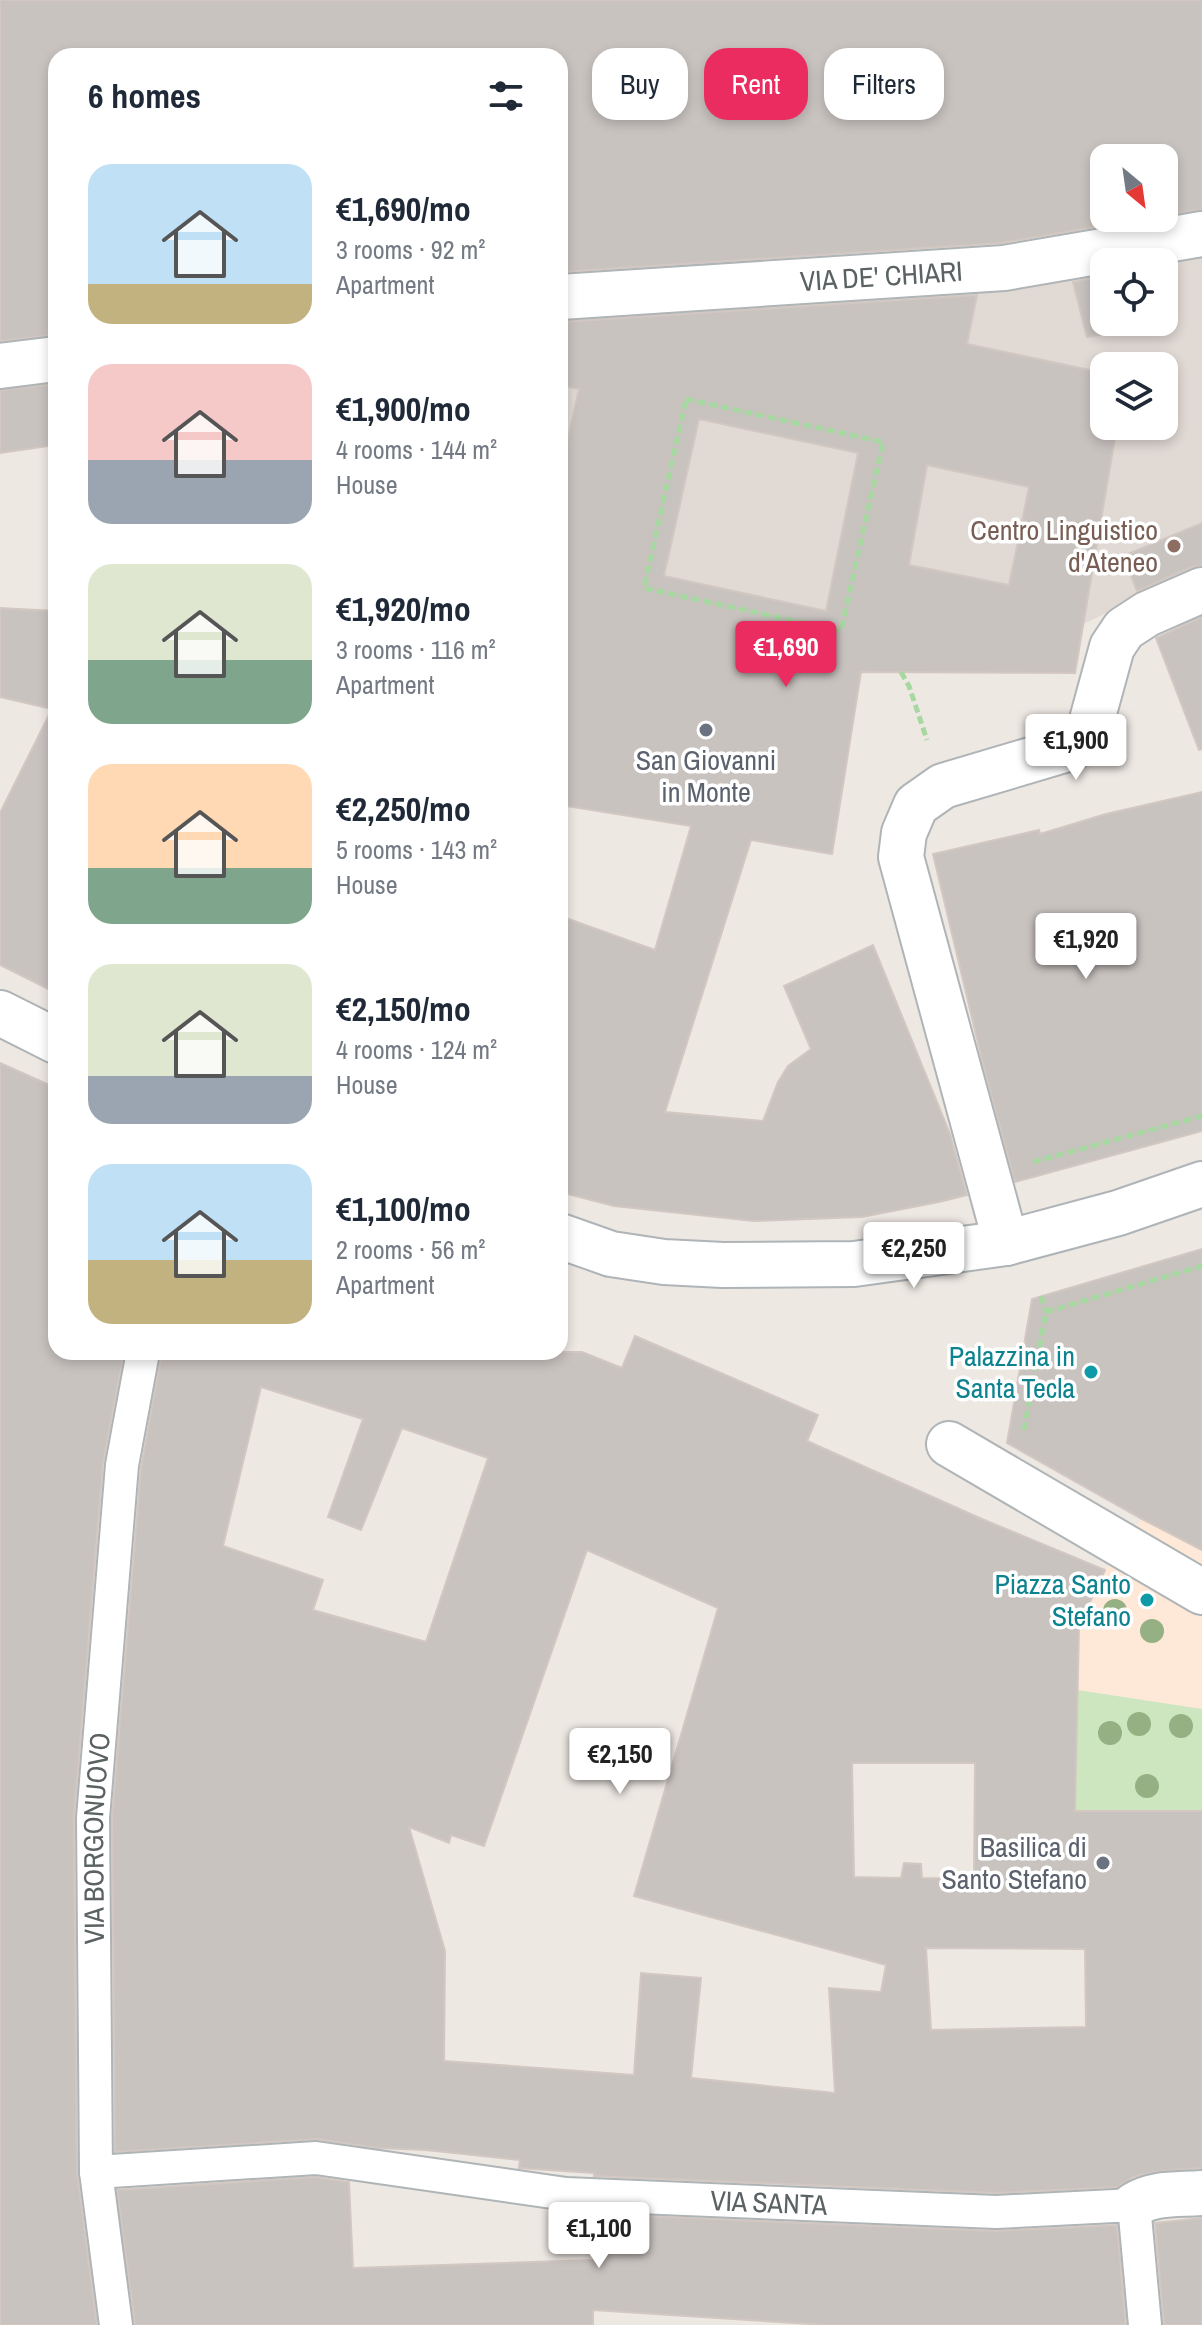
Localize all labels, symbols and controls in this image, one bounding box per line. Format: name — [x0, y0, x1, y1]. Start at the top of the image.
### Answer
chip: Buy — [592, 48, 688, 120]
chip: Rent — [704, 48, 808, 120]
chip: Filters — [824, 48, 944, 120]
text: 6 homes — [88, 73, 201, 119]
icon: filters — [484, 74, 528, 118]
north arrow — [1090, 144, 1178, 232]
map controls — [1090, 144, 1178, 440]
text: €1,690/mo — [336, 186, 471, 232]
icon: home — [152, 196, 248, 292]
text: 3 rooms · 92 m² — [336, 232, 485, 267]
button: locate — [1090, 248, 1178, 336]
street label: VIA DE' CHIARI — [799, 252, 964, 300]
text: Apartment — [336, 267, 434, 302]
button: layers — [1090, 352, 1178, 440]
text: €1,900/mo — [336, 386, 471, 432]
icon: home — [152, 396, 248, 492]
text: 4 rooms · 144 m² — [336, 432, 497, 467]
text: House — [336, 467, 398, 502]
place label: Centro Linguistico d'Ateneo — [970, 511, 1158, 581]
marker: Centro Linguistico d'Ateneo — [1165, 537, 1183, 555]
text: €1,920/mo — [336, 586, 471, 632]
icon: home — [152, 596, 248, 692]
pin: €1,690 — [721, 621, 851, 689]
text: €1,690 — [753, 629, 819, 664]
text: 3 rooms · 116 m² — [336, 632, 496, 667]
text: Apartment — [336, 667, 434, 702]
pin: €1,900 — [1011, 714, 1141, 782]
marker: San Giovanni in Monte — [697, 721, 715, 739]
text: €1,900 — [1043, 722, 1109, 757]
place label: San Giovanni in Monte — [636, 741, 776, 811]
text: €2,250/mo — [336, 786, 471, 832]
icon: home — [152, 796, 248, 892]
text: 5 rooms · 143 m² — [336, 832, 497, 867]
text: House — [336, 867, 398, 902]
pin: €1,920 — [1021, 913, 1151, 981]
text: €1,920 — [1053, 921, 1119, 956]
text: €2,150/mo — [336, 986, 471, 1032]
icon: home — [152, 996, 248, 1092]
text: 4 rooms · 124 m² — [336, 1032, 497, 1067]
text: House — [336, 1067, 398, 1102]
text: €1,100/mo — [336, 1186, 471, 1232]
icon: home — [152, 1196, 248, 1292]
pin: €2,250 — [849, 1222, 979, 1290]
text: €2,250 — [881, 1230, 947, 1265]
text: 2 rooms · 56 m² — [336, 1232, 485, 1267]
text: Apartment — [336, 1267, 434, 1302]
place label: Palazzina in Santa Tecla — [949, 1337, 1075, 1407]
marker: Palazzina in Santa Tecla — [1082, 1363, 1100, 1381]
place label: Piazza Santo Stefano — [994, 1565, 1131, 1635]
marker: Piazza Santo Stefano — [1138, 1591, 1156, 1609]
pin: €2,150 — [555, 1728, 685, 1796]
street label: VIA BORGONUOVO — [74, 1731, 119, 1944]
text: €2,150 — [587, 1736, 653, 1771]
place label: Basilica di Santo Stefano — [941, 1828, 1087, 1898]
marker: Basilica di Santo Stefano — [1094, 1854, 1112, 1872]
street label: VIA SANTA — [710, 2181, 829, 2224]
pin: €1,100 — [534, 2202, 664, 2270]
text: €1,100 — [566, 2210, 632, 2245]

